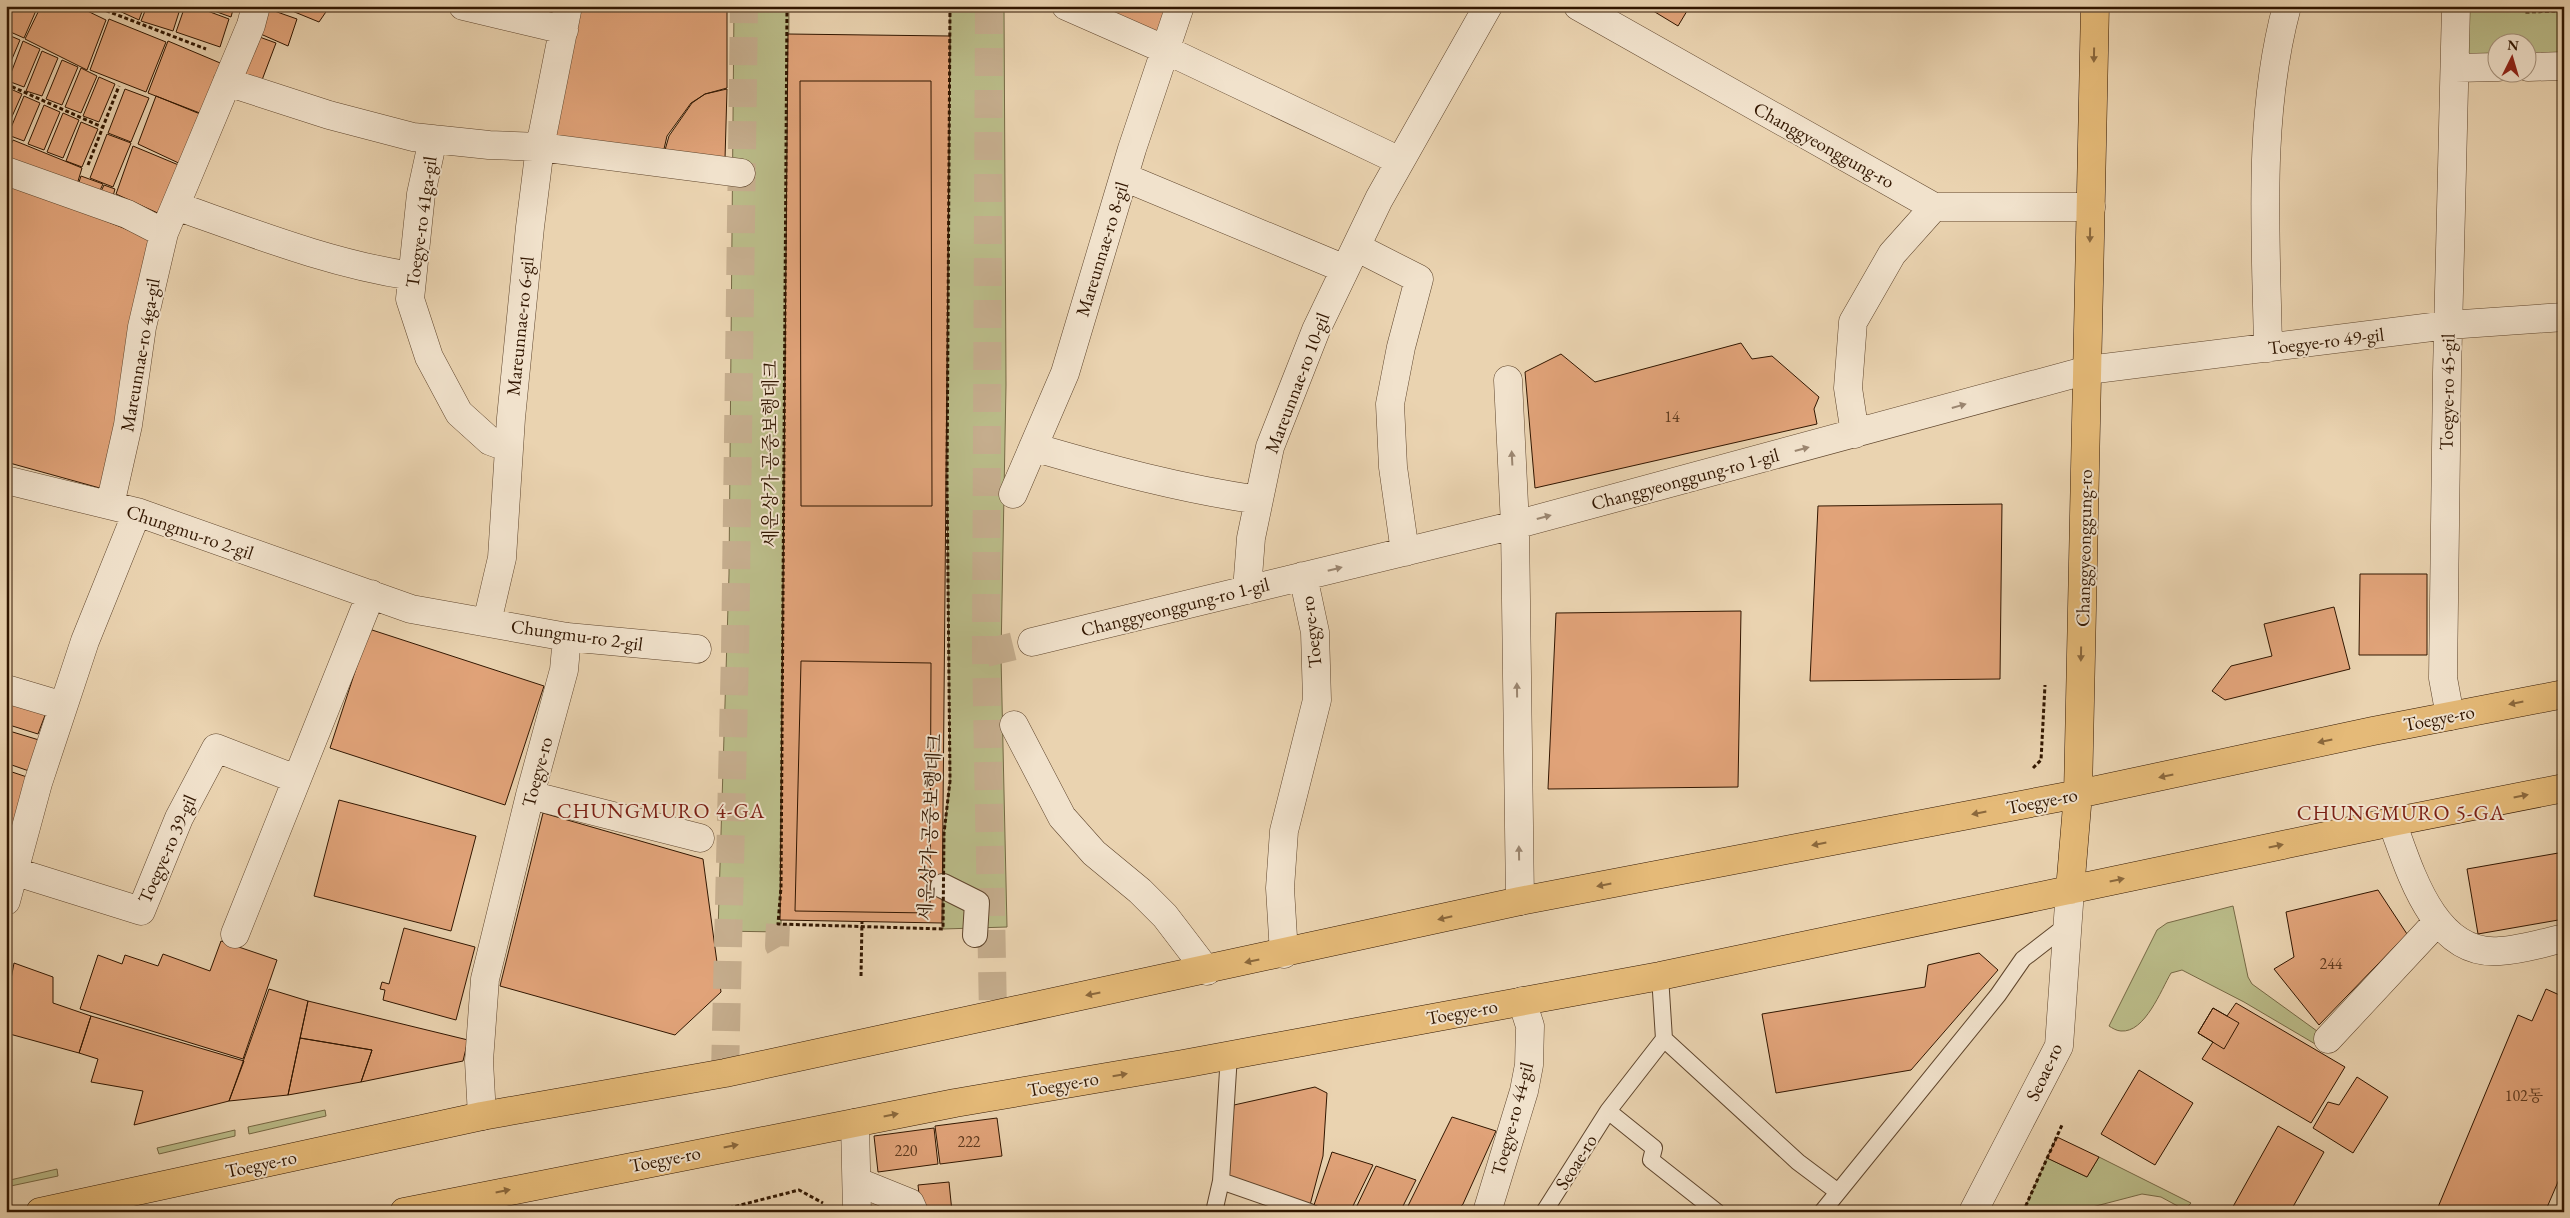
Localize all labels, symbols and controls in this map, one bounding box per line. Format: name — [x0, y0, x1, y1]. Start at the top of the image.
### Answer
north arrow — [2488, 32, 2538, 82]
text: N — [2507, 36, 2520, 55]
one-way arrow — [2090, 47, 2098, 63]
street label: Changgyeonggung-ro — [1749, 96, 1899, 194]
street label: Toegye-ro 41ga-gil — [399, 154, 443, 289]
street label: Mareunnae-ro 8-gil — [1070, 178, 1135, 319]
one-way arrow — [2086, 227, 2094, 243]
street label: Mareunnae-ro 6-gil — [500, 255, 540, 397]
street label: Mareunnae-ro 4ga-gil — [114, 276, 166, 434]
street label: Mareunnae-ro 10-gil — [1259, 309, 1335, 457]
street label: Toegye-ro 49-gil — [2267, 321, 2386, 361]
street label: Toegye-ro 45-gil — [2433, 333, 2461, 451]
street label: 세운상가 공중보행데크 — [758, 360, 783, 548]
one-way arrow — [1951, 401, 1966, 409]
house number: 14 — [1664, 406, 1680, 427]
street label: Changgyeonggung-ro 1-gil — [1588, 442, 1782, 516]
one-way arrow — [1795, 444, 1810, 452]
one-way arrow — [1507, 450, 1515, 466]
street label: Changgyeonggung-ro — [2070, 469, 2098, 627]
street label: Chungmu-ro 2-gil — [123, 499, 257, 566]
one-way arrow — [1536, 513, 1551, 521]
one-way arrow — [1327, 564, 1342, 572]
street label: Changgyeonggung-ro 1-gil — [1078, 571, 1272, 643]
street label: Toegye-ro — [1294, 595, 1328, 669]
street label: Chungmu-ro 2-gil — [509, 613, 645, 657]
one-way arrow — [2077, 647, 2085, 663]
one-way arrow — [1513, 682, 1521, 698]
street label: Toegye-ro — [2401, 699, 2477, 737]
one-way arrow — [2507, 700, 2523, 708]
street label: 세운상가 공중보행데크 — [913, 733, 947, 921]
street label: Toegye-ro — [516, 734, 558, 810]
one-way arrow — [2317, 737, 2332, 745]
one-way arrow — [2158, 772, 2174, 780]
street label: Toegye-ro — [2004, 782, 2080, 820]
street label: Toegye-ro 39-gil — [132, 790, 202, 907]
one-way arrow — [2514, 792, 2530, 800]
district label: CHUNGMURO 4-GA — [557, 797, 765, 824]
district label: CHUNGMURO 5-GA — [2297, 799, 2505, 826]
one-way arrow — [1971, 810, 1987, 818]
one-way arrow — [1811, 840, 1827, 848]
one-way arrow — [2269, 842, 2284, 850]
one-way arrow — [1515, 844, 1523, 860]
one-way arrow — [2110, 875, 2126, 883]
one-way arrow — [1597, 881, 1612, 889]
one-way arrow — [1438, 914, 1453, 922]
house number: 244 — [2319, 953, 2343, 974]
one-way arrow — [1245, 957, 1260, 965]
one-way arrow — [1085, 990, 1101, 998]
street label: Toegye-ro — [1424, 993, 1500, 1031]
street label: Seoae-ro — [2020, 1039, 2068, 1105]
street label: Toegye-ro 44-gil — [1485, 1059, 1539, 1179]
street label: Toegye-ro — [1025, 1065, 1101, 1103]
one-way arrow — [1112, 1070, 1128, 1078]
house number: 102동 — [2505, 1085, 2544, 1106]
one-way arrow — [883, 1111, 899, 1119]
street label: Seoae-ro — [1549, 1129, 1603, 1195]
house number: 222 — [957, 1131, 981, 1152]
street label: Toegye-ro — [627, 1140, 703, 1178]
house number: 220 — [894, 1140, 918, 1161]
one-way arrow — [724, 1142, 739, 1150]
street label: Toegye-ro — [223, 1144, 299, 1184]
one-way arrow — [496, 1187, 512, 1195]

